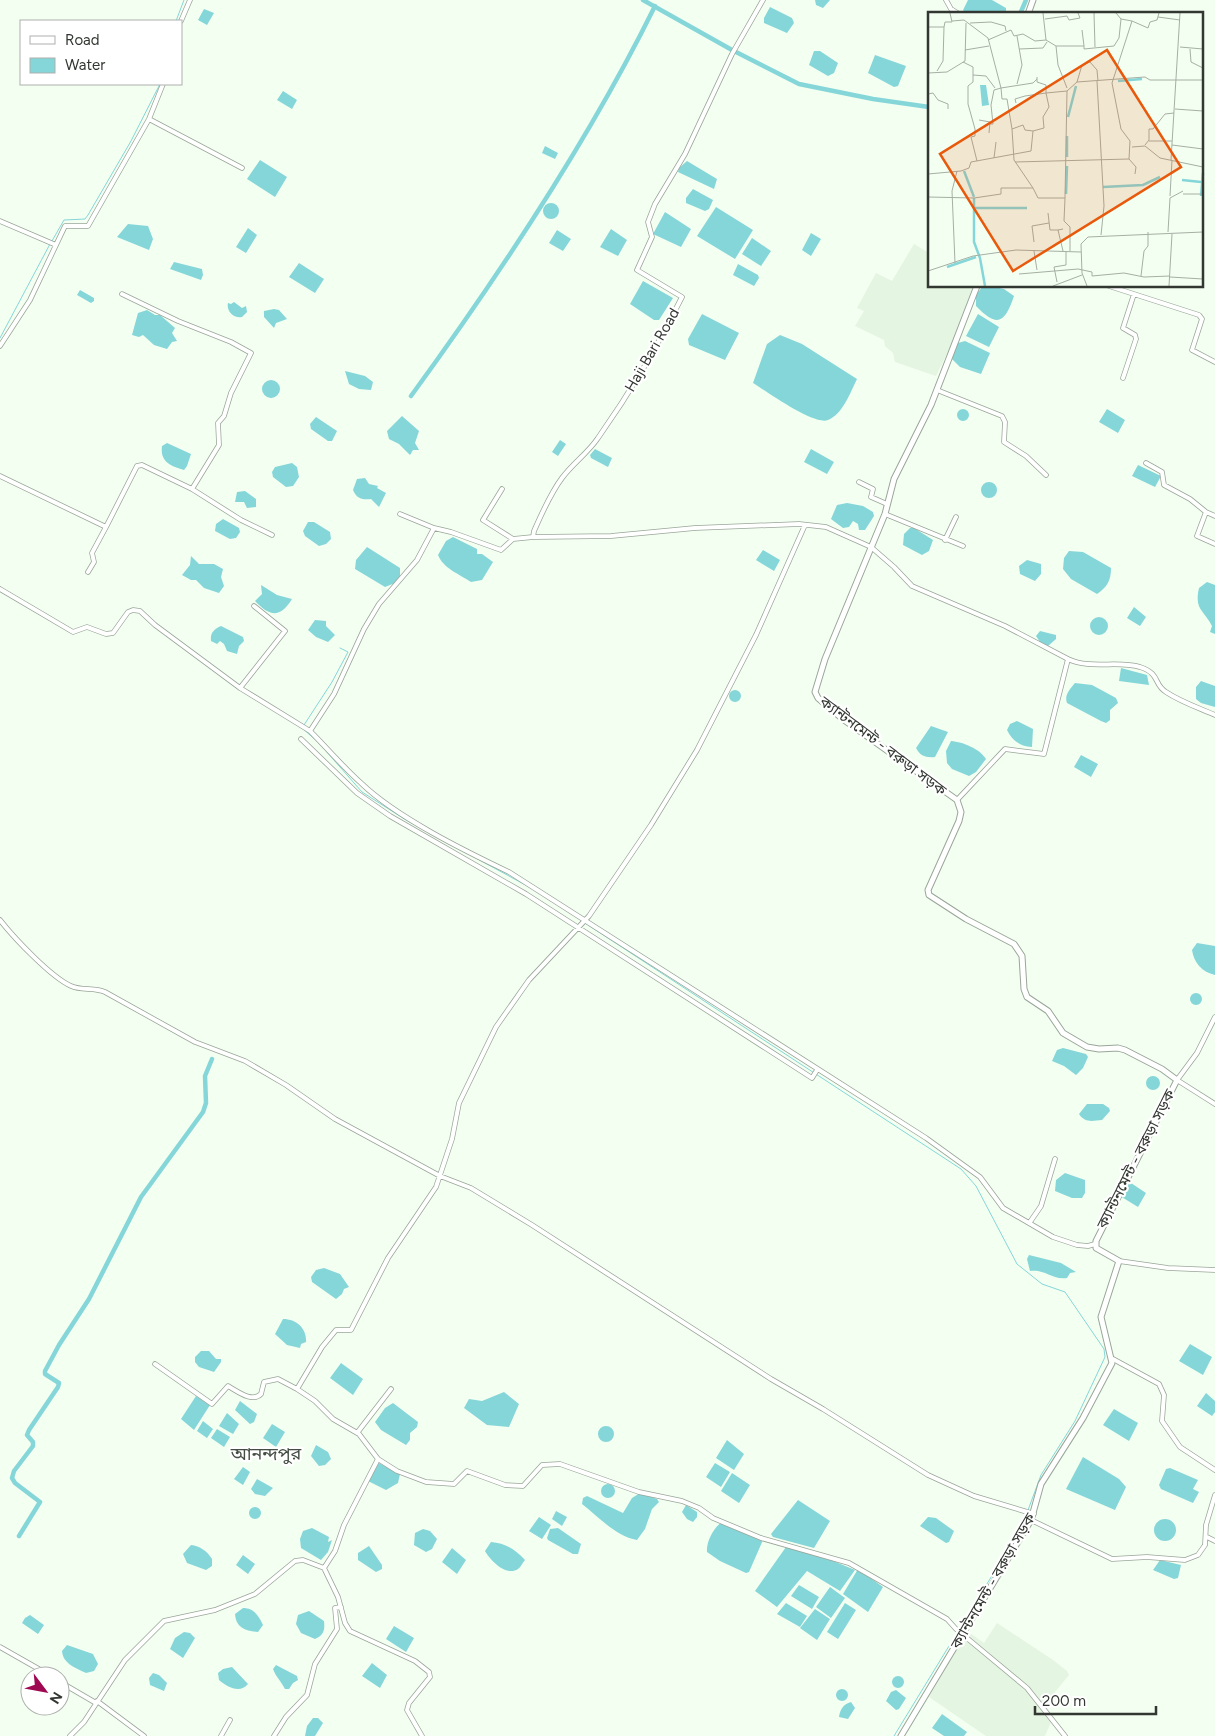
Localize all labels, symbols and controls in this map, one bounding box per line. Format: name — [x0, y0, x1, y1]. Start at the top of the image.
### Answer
inset map — [928, 12, 1202, 288]
legend — [20, 20, 182, 85]
text: Road — [65, 31, 100, 49]
text: Water — [65, 56, 105, 74]
street label: Haji Bari Road — [621, 305, 683, 395]
street label: ক্যান্টনমেন্ট - বরুড়া সড়ক — [815, 692, 951, 800]
street label: ক্যান্টনমেন্ট - বরুড়া সড়ক — [1093, 1086, 1179, 1232]
district label: আনন্দপুর — [230, 1443, 302, 1465]
street label: ক্যান্টনমেন্ট - বরুড়া সড়ক — [946, 1509, 1040, 1653]
north arrow — [20, 1666, 70, 1716]
scale bar — [1035, 1684, 1156, 1716]
text: N — [46, 1689, 66, 1707]
text: 200 m — [1042, 1692, 1086, 1710]

